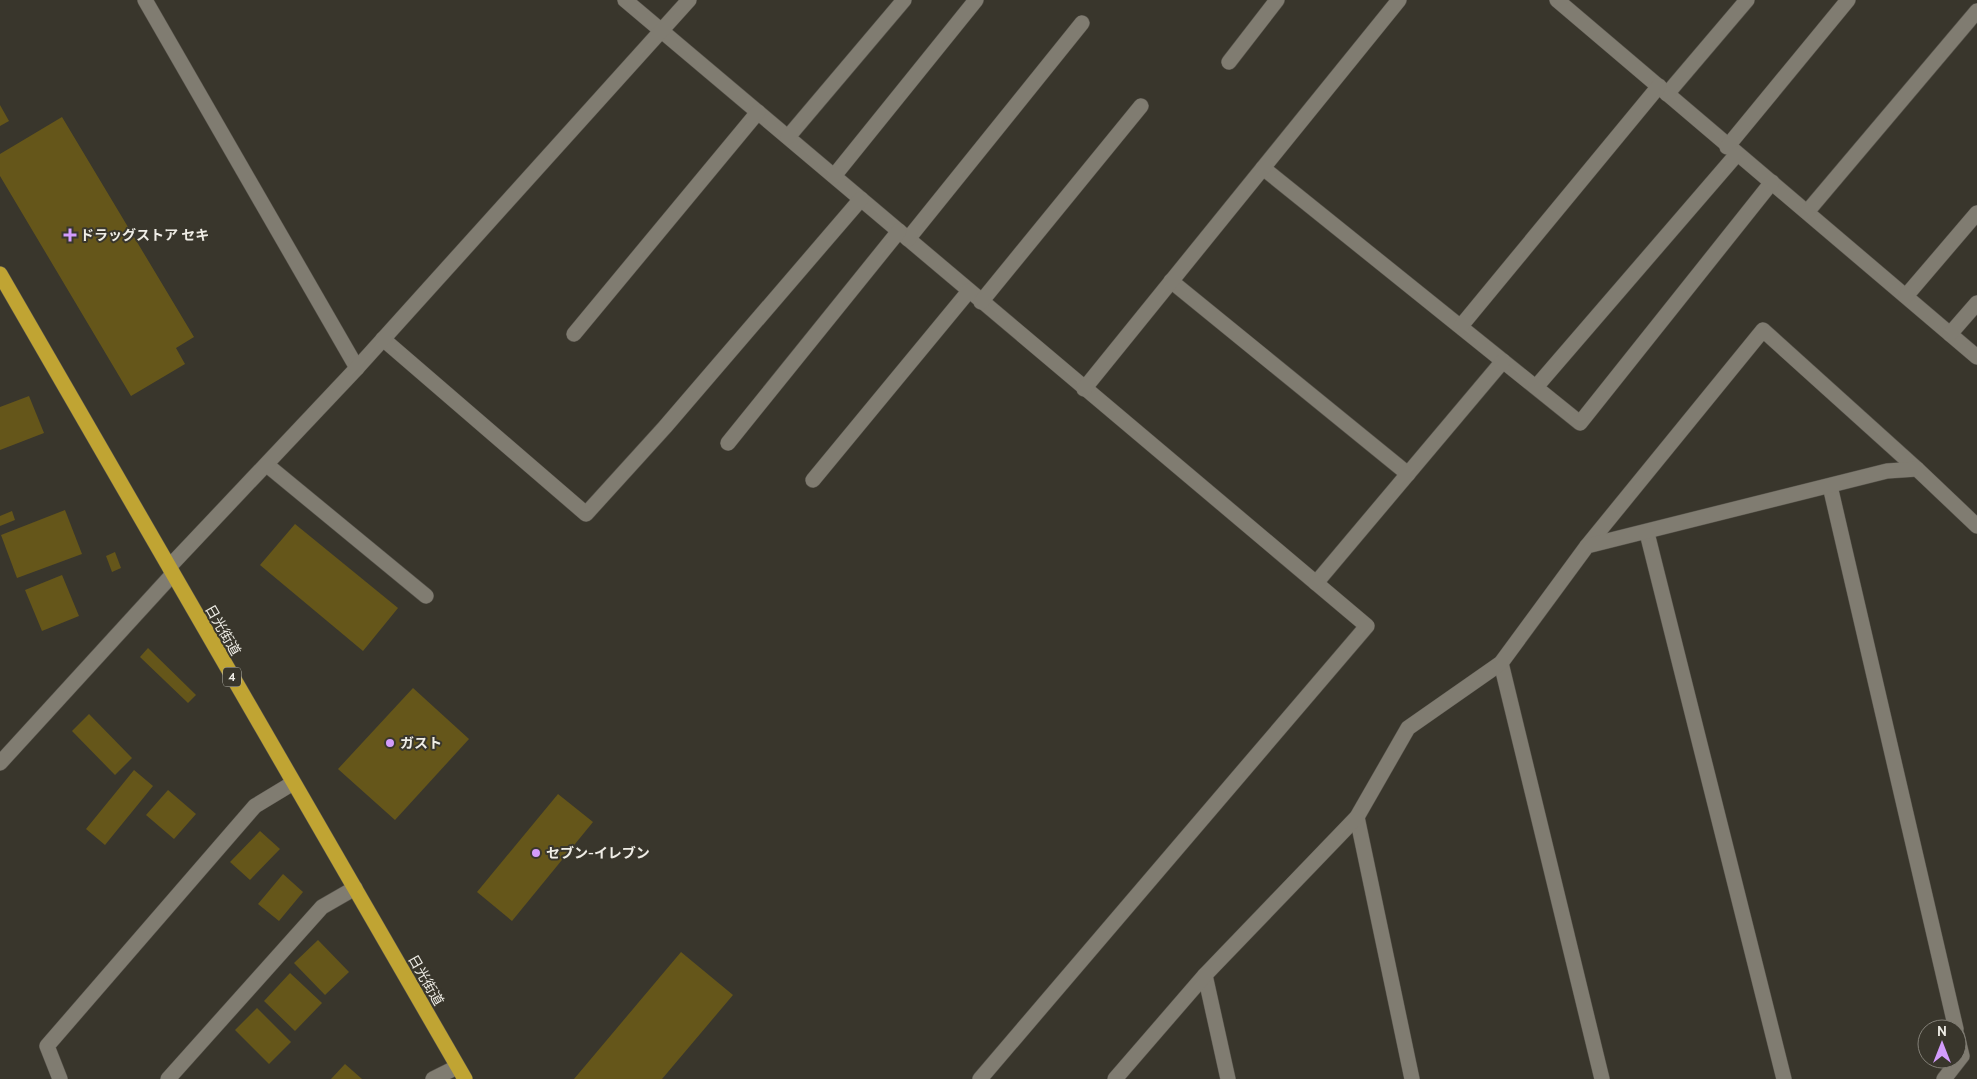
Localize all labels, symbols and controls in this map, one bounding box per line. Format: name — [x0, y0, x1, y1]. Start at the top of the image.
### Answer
place label: ドラッグストア セキ — [80, 226, 209, 244]
marker: ドラッグストア セキ — [64, 229, 76, 241]
street label: 日光街道 — [201, 601, 245, 659]
road number: 4 — [223, 668, 241, 686]
place label: ガスト — [400, 734, 442, 752]
marker: ガスト — [384, 737, 396, 749]
place label: セブン-イレブン — [546, 844, 650, 862]
marker: セブン-イレブン — [530, 847, 542, 859]
street label: 日光街道 — [404, 951, 448, 1009]
north arrow — [1917, 1019, 1967, 1069]
text: N — [1937, 1022, 1947, 1040]

